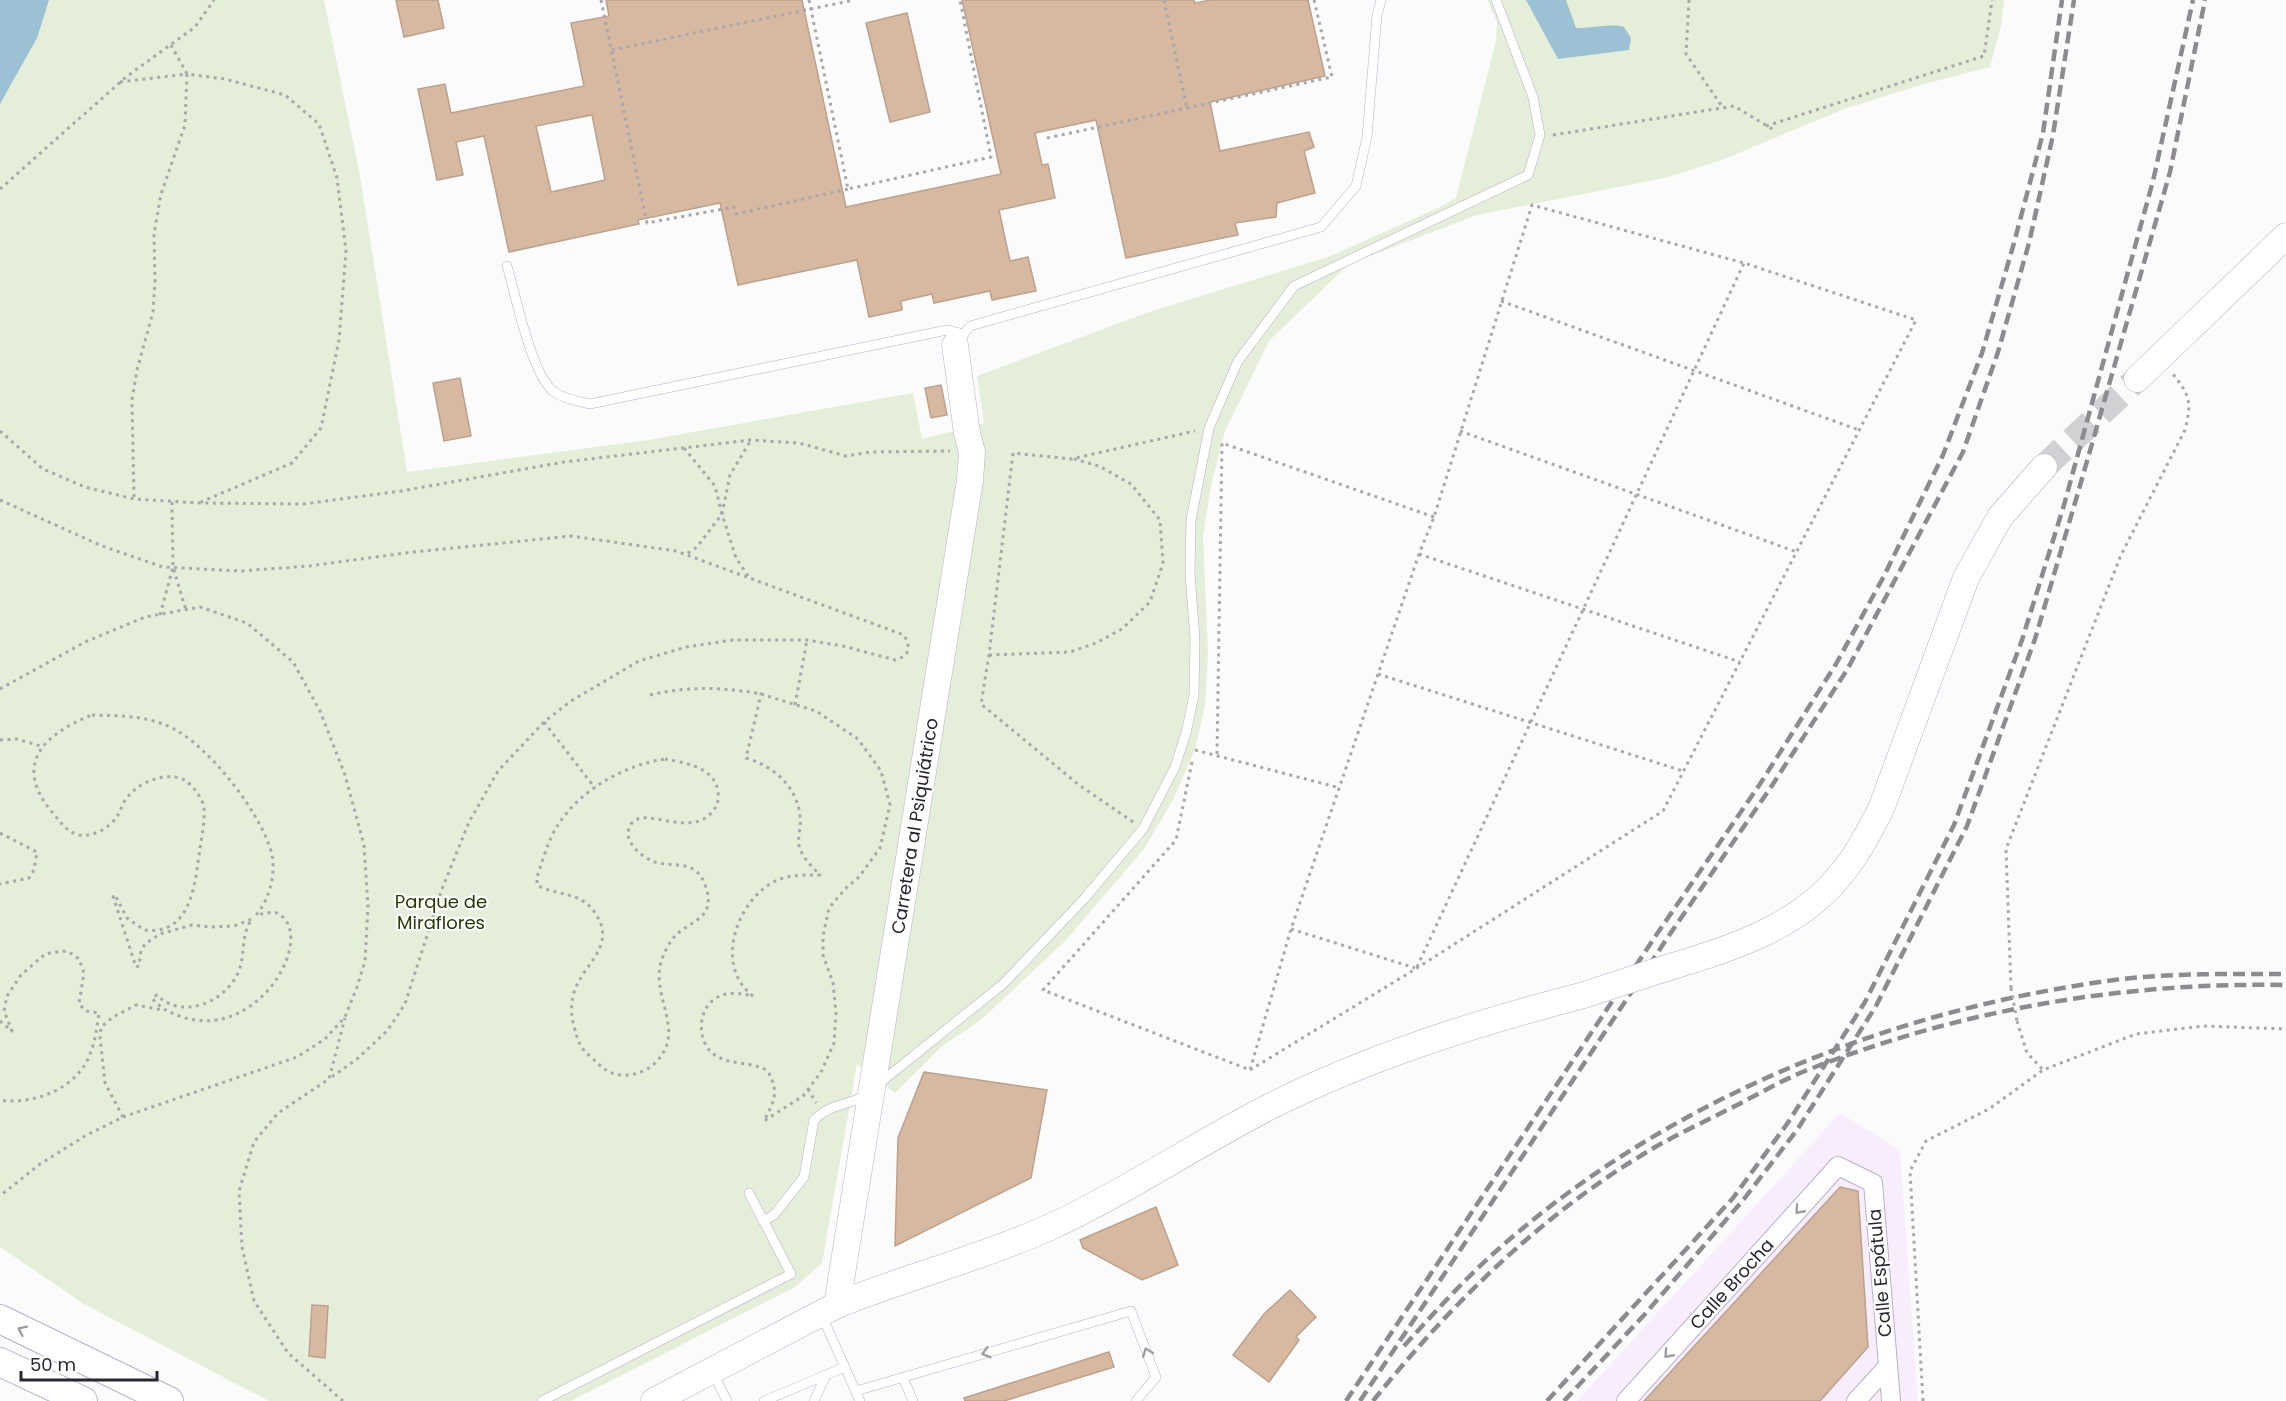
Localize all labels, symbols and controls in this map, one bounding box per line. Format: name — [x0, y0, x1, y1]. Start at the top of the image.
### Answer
street label: Carretera al Psiquiátrico — [885, 716, 944, 936]
park label: Parque de Miraflores — [395, 889, 487, 935]
one-way arrow — [1795, 1203, 1806, 1213]
street label: Calle Espátula — [1861, 1208, 1898, 1338]
street label: Calle Brocha — [1684, 1233, 1779, 1335]
one-way arrow — [17, 1325, 28, 1337]
scale bar — [21, 1344, 158, 1382]
one-way arrow — [981, 1346, 992, 1358]
one-way arrow — [1142, 1347, 1154, 1358]
one-way arrow — [1665, 1347, 1676, 1358]
text: 50 m — [30, 1352, 76, 1377]

